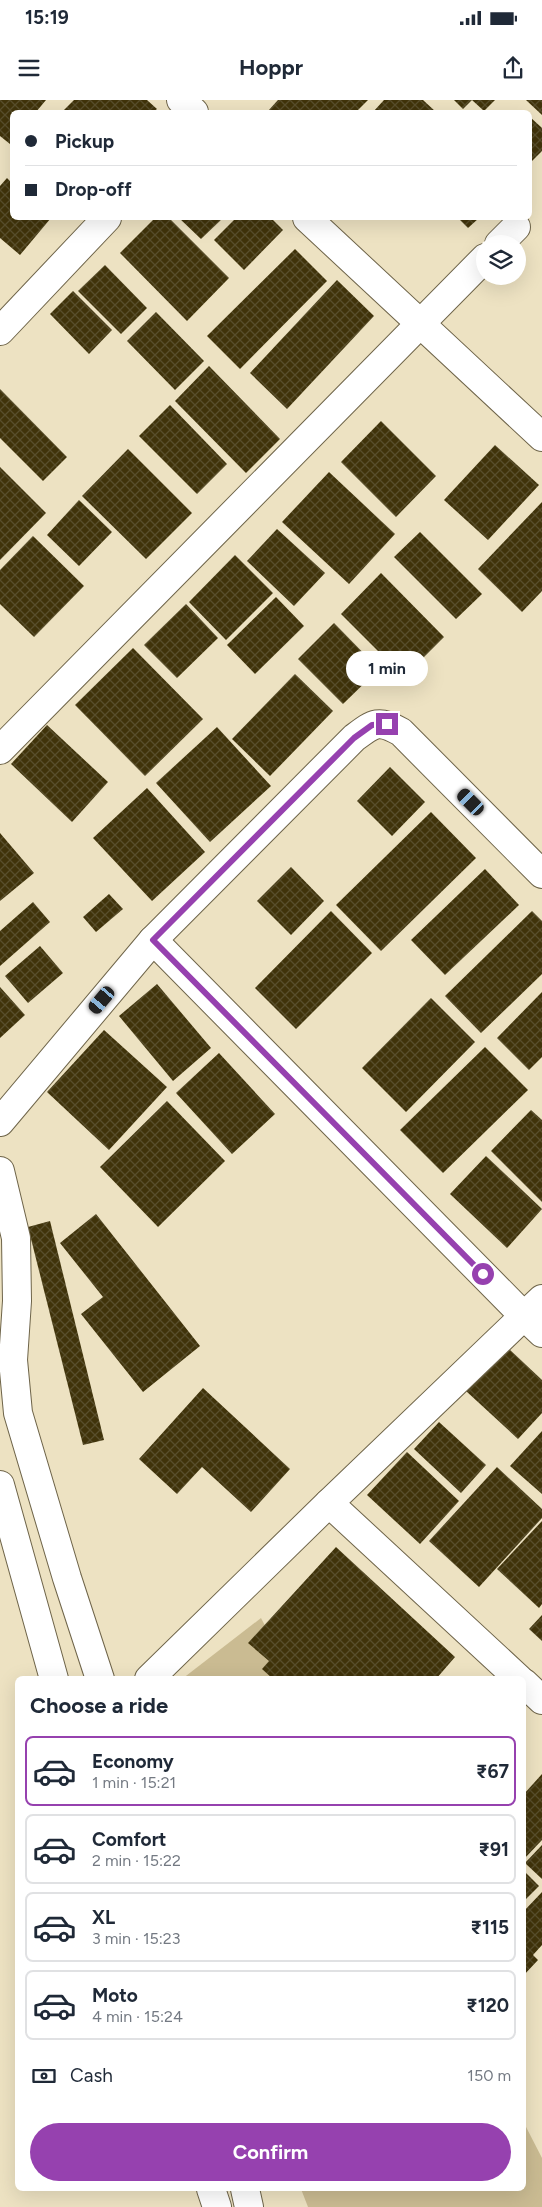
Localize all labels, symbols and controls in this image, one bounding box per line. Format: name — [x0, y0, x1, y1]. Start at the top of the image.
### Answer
text: 15:19 — [25, 6, 69, 29]
icon: menu — [15, 54, 43, 82]
text: Hoppr — [239, 54, 303, 81]
icon: share — [499, 54, 527, 82]
text: Pickup — [55, 130, 114, 153]
text: Drop-off — [55, 178, 132, 201]
map controls — [476, 235, 526, 285]
button: layers — [476, 235, 526, 285]
callout: 1 min — [346, 652, 428, 686]
text: 1 min — [368, 659, 406, 678]
route end — [376, 713, 398, 735]
car — [455, 786, 486, 818]
car — [86, 984, 117, 1016]
route start — [472, 1263, 494, 1285]
text: Choose a ride — [30, 1692, 168, 1719]
icon: car — [32, 1749, 77, 1794]
text: Economy — [92, 1750, 174, 1773]
text: ₹67 — [476, 1760, 509, 1783]
text: 1 min · 15:21 — [92, 1773, 176, 1792]
icon: car — [32, 1827, 77, 1872]
text: Comfort — [92, 1828, 167, 1851]
text: ₹91 — [479, 1838, 509, 1861]
text: 2 min · 15:22 — [92, 1851, 181, 1870]
icon: car — [32, 1905, 77, 1950]
text: XL — [92, 1906, 115, 1929]
text: ₹115 — [471, 1916, 509, 1939]
text: 3 min · 15:23 — [92, 1929, 180, 1948]
icon: car — [32, 1983, 77, 2028]
text: Moto — [92, 1984, 138, 2007]
text: ₹120 — [466, 1994, 509, 2017]
text: 4 min · 15:24 — [92, 2007, 183, 2026]
icon: cash — [30, 2062, 58, 2090]
text: Cash — [70, 2064, 113, 2087]
text: 150 m — [467, 2066, 511, 2085]
button: Confirm — [30, 2123, 511, 2181]

